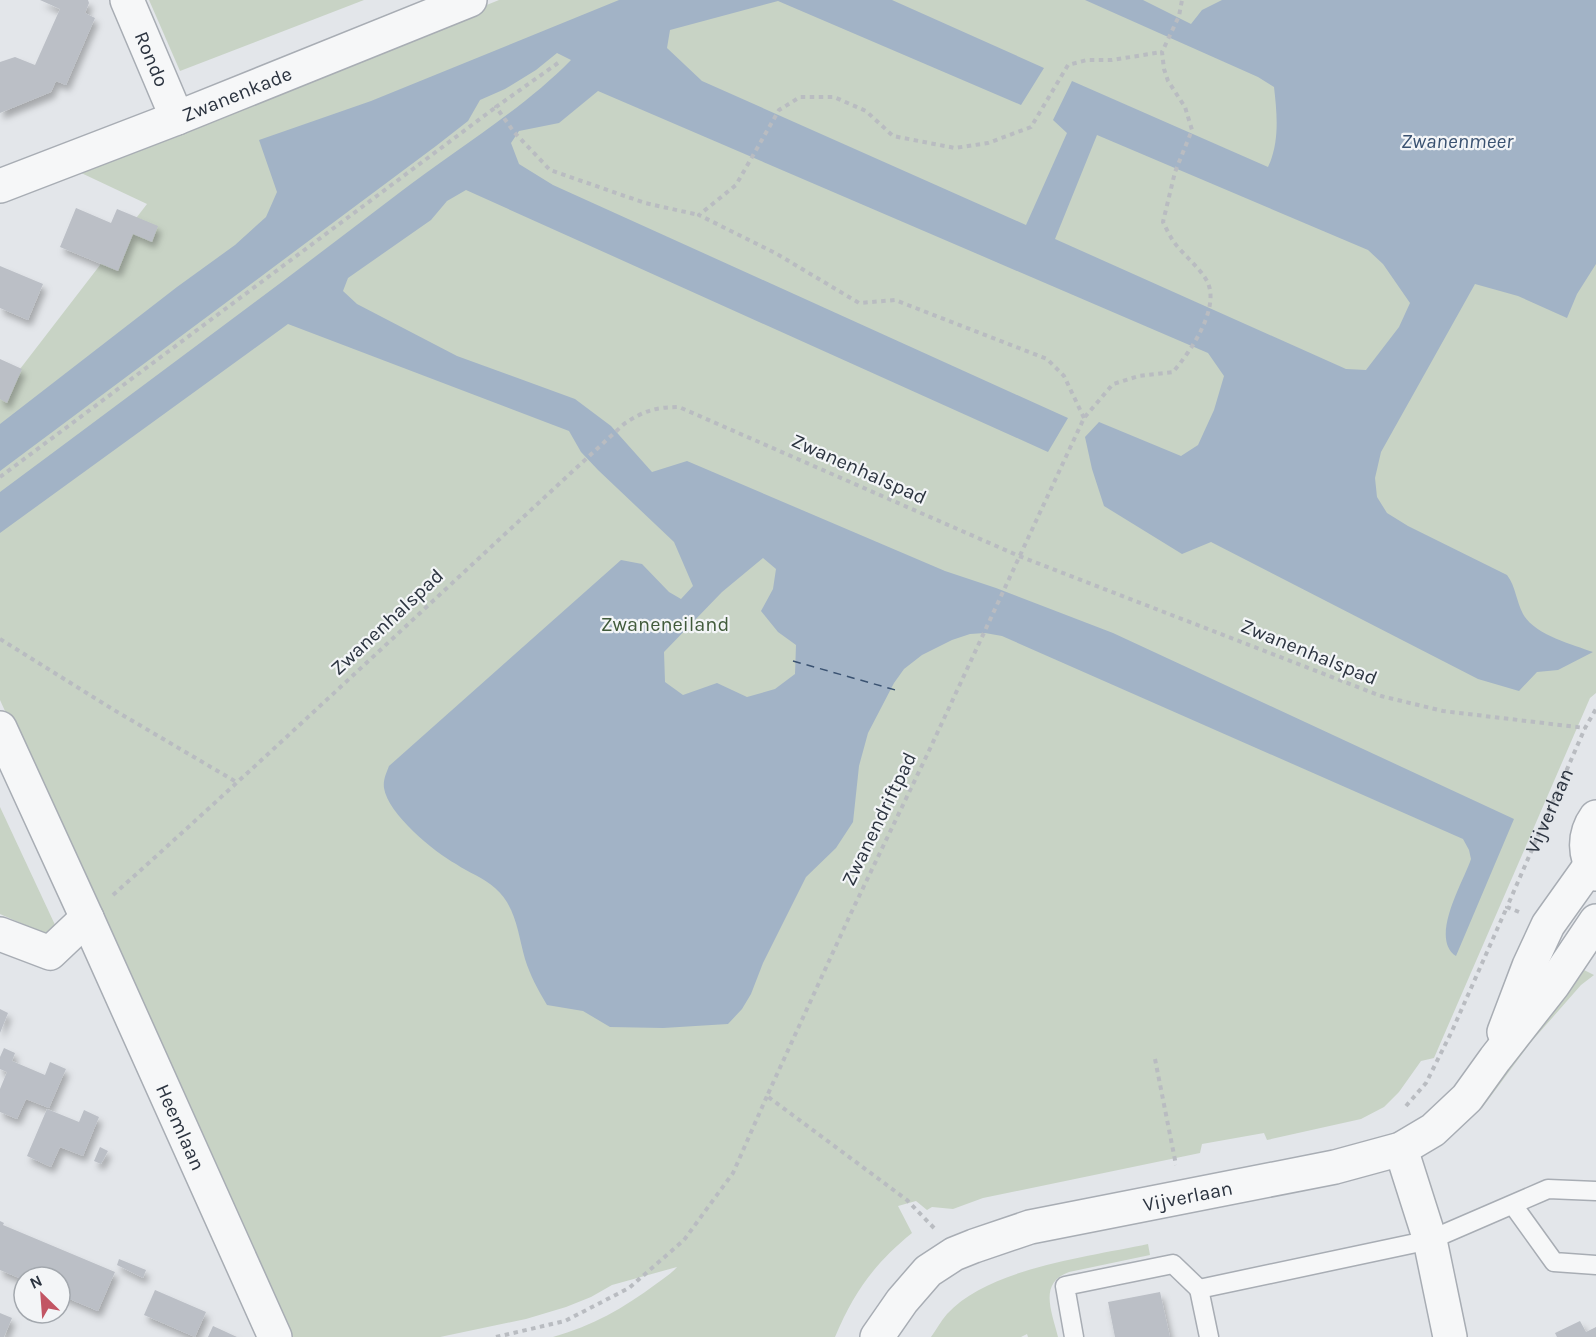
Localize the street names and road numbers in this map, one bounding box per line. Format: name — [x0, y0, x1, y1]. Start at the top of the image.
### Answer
street label: Rondo — [130, 28, 174, 90]
street label: Zwanenkade — [179, 62, 295, 126]
street label: Zwanenhalspad — [788, 429, 930, 509]
street label: Zwanenhalspad — [326, 564, 448, 680]
street label: Zwanenhalspad — [1237, 614, 1381, 690]
street label: Zwanendriftpad — [837, 748, 921, 890]
street label: Vijverlaan — [1520, 765, 1578, 857]
street label: Heemlaan — [151, 1080, 210, 1174]
street label: Vijverlaan — [1141, 1176, 1234, 1216]

